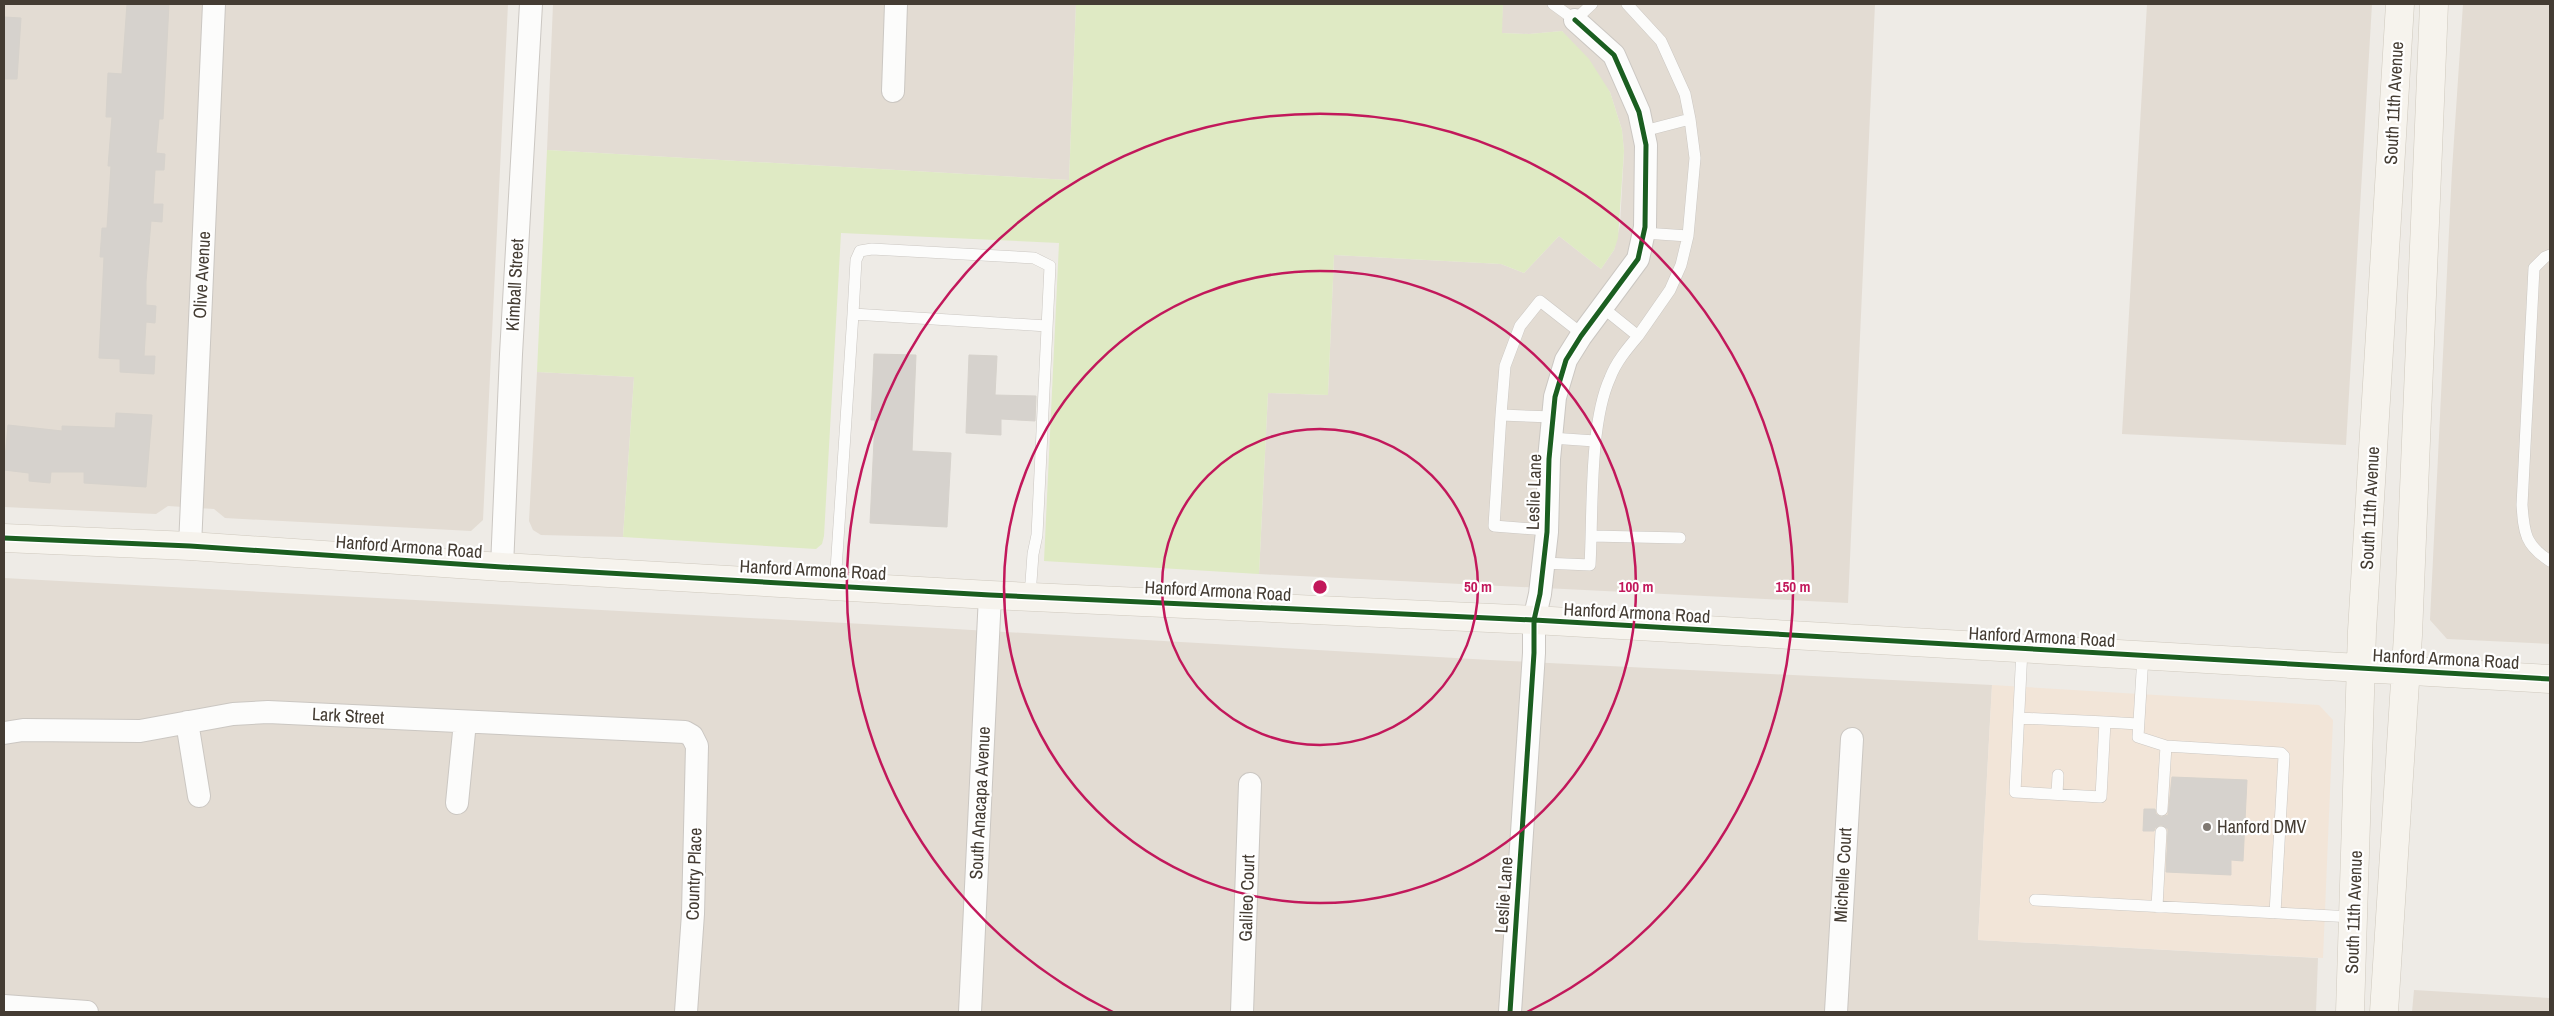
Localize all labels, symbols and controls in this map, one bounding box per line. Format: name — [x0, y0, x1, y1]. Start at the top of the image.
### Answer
street label: South 11th Avenue — [2378, 41, 2409, 165]
street label: Olive Avenue — [187, 231, 216, 319]
street label: Kimball Street — [500, 238, 529, 332]
street label: South 11th Avenue — [2354, 446, 2385, 570]
street label: Leslie Lane — [1520, 453, 1547, 531]
street label: Hanford Armona Road — [335, 529, 483, 564]
street label: Hanford Armona Road — [739, 553, 887, 586]
street label: Hanford Armona Road — [1144, 574, 1292, 607]
text: 50 m — [1464, 576, 1492, 597]
text: 100 m — [1619, 576, 1653, 597]
text: 150 m — [1776, 576, 1810, 597]
centre of rings — [1311, 578, 1329, 596]
street label: Hanford Armona Road — [1563, 596, 1711, 629]
street label: Hanford Armona Road — [1968, 620, 2116, 653]
street label: Hanford Armona Road — [2372, 642, 2520, 675]
street label: Lark Street — [311, 701, 385, 730]
street label: South Anacapa Avenue — [963, 726, 996, 880]
place label: Hanford DMV — [2217, 814, 2307, 839]
marker: Hanford DMV — [2201, 821, 2213, 833]
street label: Country Place — [679, 827, 708, 921]
street label: Michelle Court — [1828, 827, 1857, 923]
street label: South 11th Avenue — [2339, 850, 2368, 974]
street label: Galileo Court — [1232, 854, 1261, 942]
street label: Leslie Lane — [1488, 856, 1519, 934]

